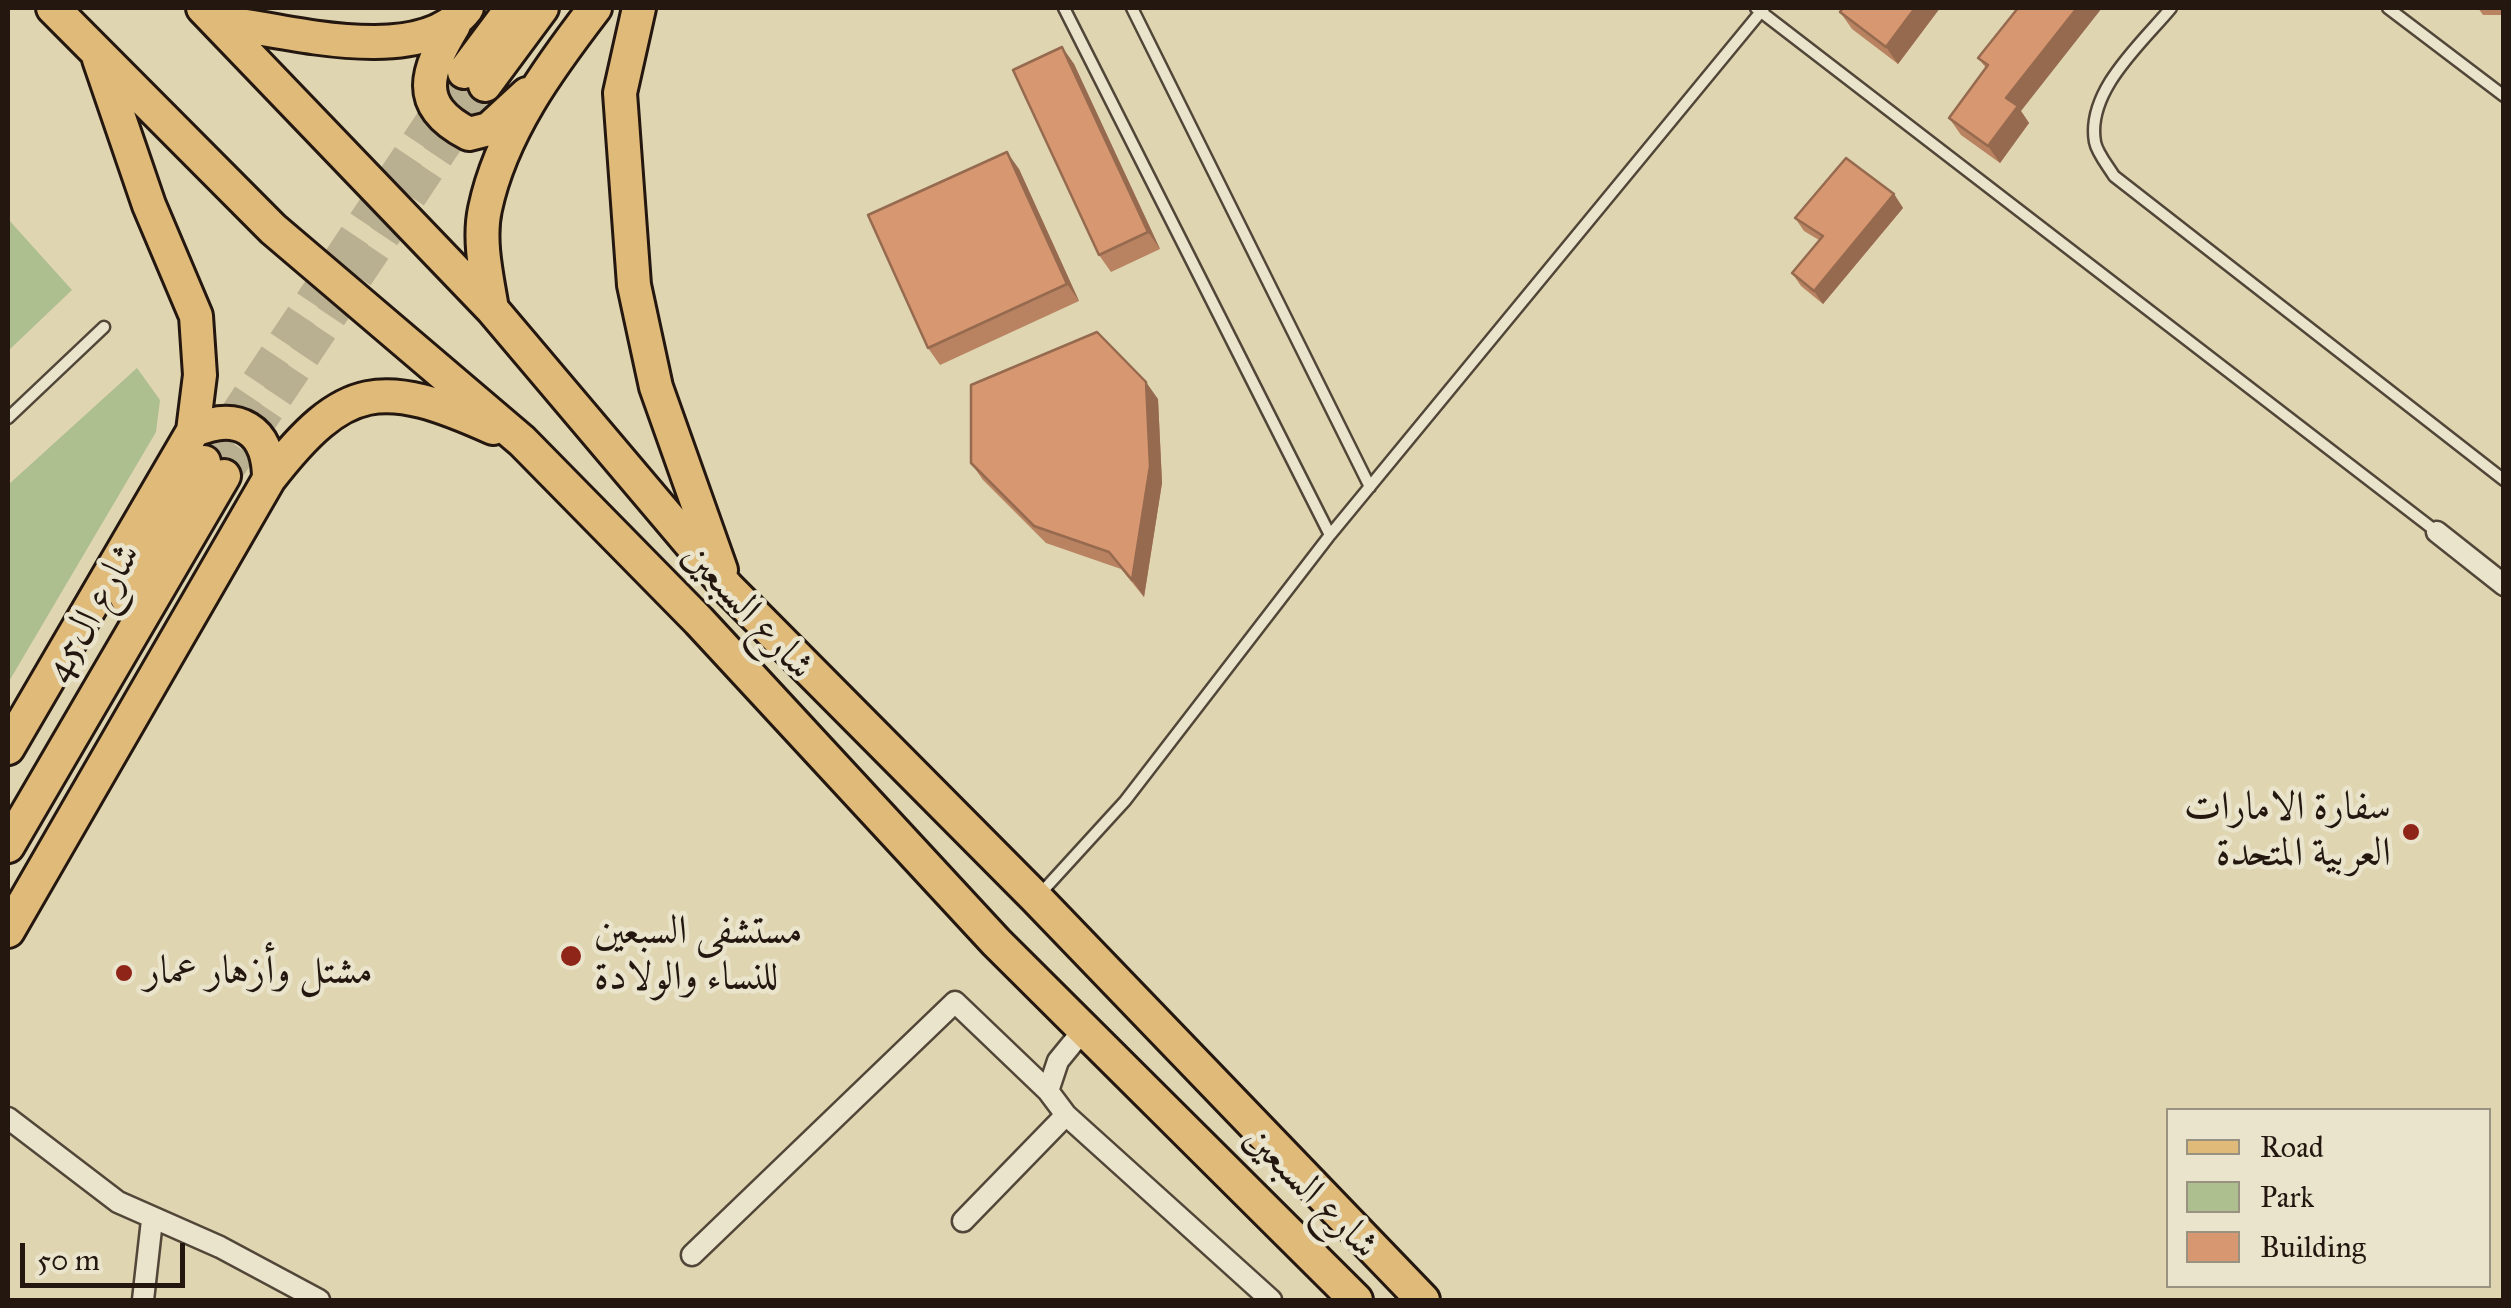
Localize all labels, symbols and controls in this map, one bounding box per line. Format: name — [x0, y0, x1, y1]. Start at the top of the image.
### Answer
street label: شارع السبعين — [671, 533, 823, 691]
street label: شارع ال45 — [35, 535, 153, 691]
place label: سفارة الامارات العربية المتحدة — [2184, 785, 2391, 879]
marker: سفارة الامارات العربية المتحدة — [2400, 821, 2422, 843]
place label: مستشفى السبعين للنساء والولادة — [594, 909, 803, 1003]
marker: مستشفى السبعين للنساء والولادة — [558, 943, 584, 969]
place label: مشتل وأزهار عمار — [144, 949, 373, 997]
marker: مشتل وأزهار عمار — [113, 962, 135, 984]
legend — [2166, 1108, 2491, 1288]
street label: شارع السبعين — [1232, 1115, 1388, 1271]
text: Road — [2260, 1129, 2324, 1165]
text: Park — [2260, 1179, 2314, 1215]
scale bar — [25, 1223, 190, 1285]
text: Building — [2260, 1229, 2366, 1265]
text: 50 m — [37, 1242, 100, 1278]

